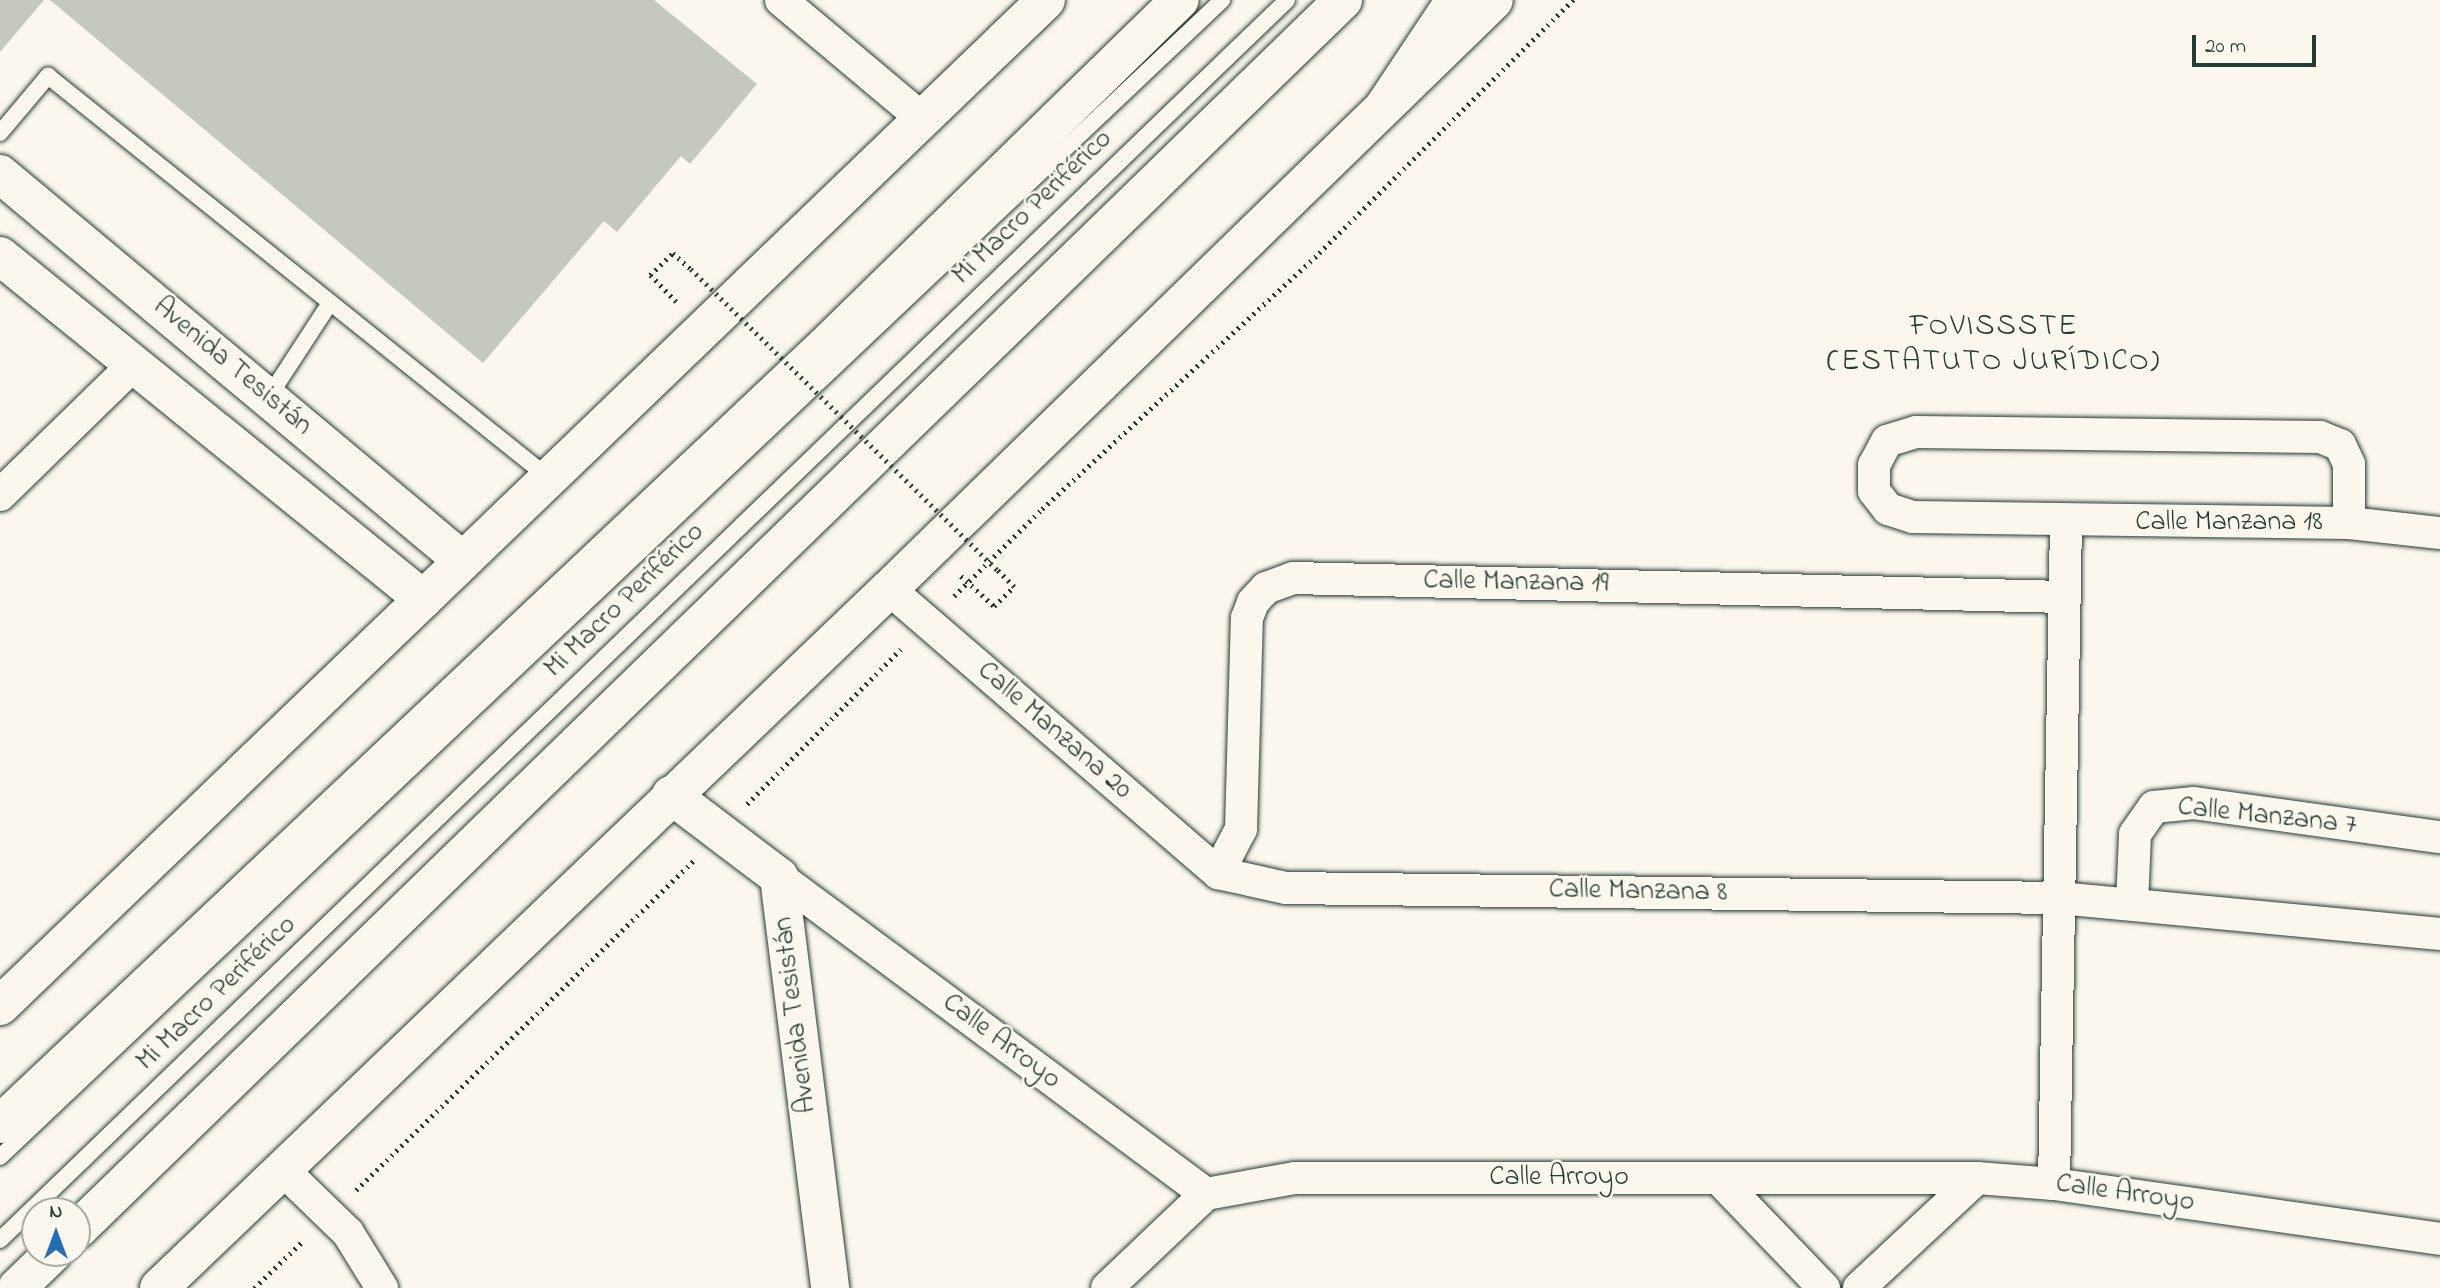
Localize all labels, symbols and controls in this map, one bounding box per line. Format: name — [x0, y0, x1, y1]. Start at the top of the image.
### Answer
scale bar — [2195, 21, 2319, 65]
text: 20 m — [2205, 32, 2246, 62]
street label: Mi Macro Periférico — [946, 123, 1120, 293]
street label: Avenida Tesistán — [145, 291, 319, 443]
district label: FOVISSSTE (ESTATUTO JURÍDICO) — [1829, 309, 2159, 380]
street label: Calle Manzana 18 — [2135, 506, 2323, 540]
street label: Mi Macro Periférico — [538, 516, 712, 686]
street label: Calle Manzana 19 — [1423, 565, 1609, 601]
street label: Calle Manzana 20 — [970, 655, 1138, 807]
street label: Calle Manzana 7 — [2176, 791, 2358, 843]
street label: Calle Manzana 8 — [1548, 874, 1728, 910]
street label: Mi Macro Periférico — [130, 909, 304, 1079]
street label: Avenida Tesistán — [767, 915, 825, 1115]
street label: Calle Arroyo — [935, 987, 1067, 1097]
street label: Calle Arroyo — [1489, 1161, 1629, 1195]
street label: Calle Arroyo — [2054, 1168, 2196, 1220]
north arrow — [21, 1197, 91, 1267]
text: N — [50, 1199, 62, 1226]

